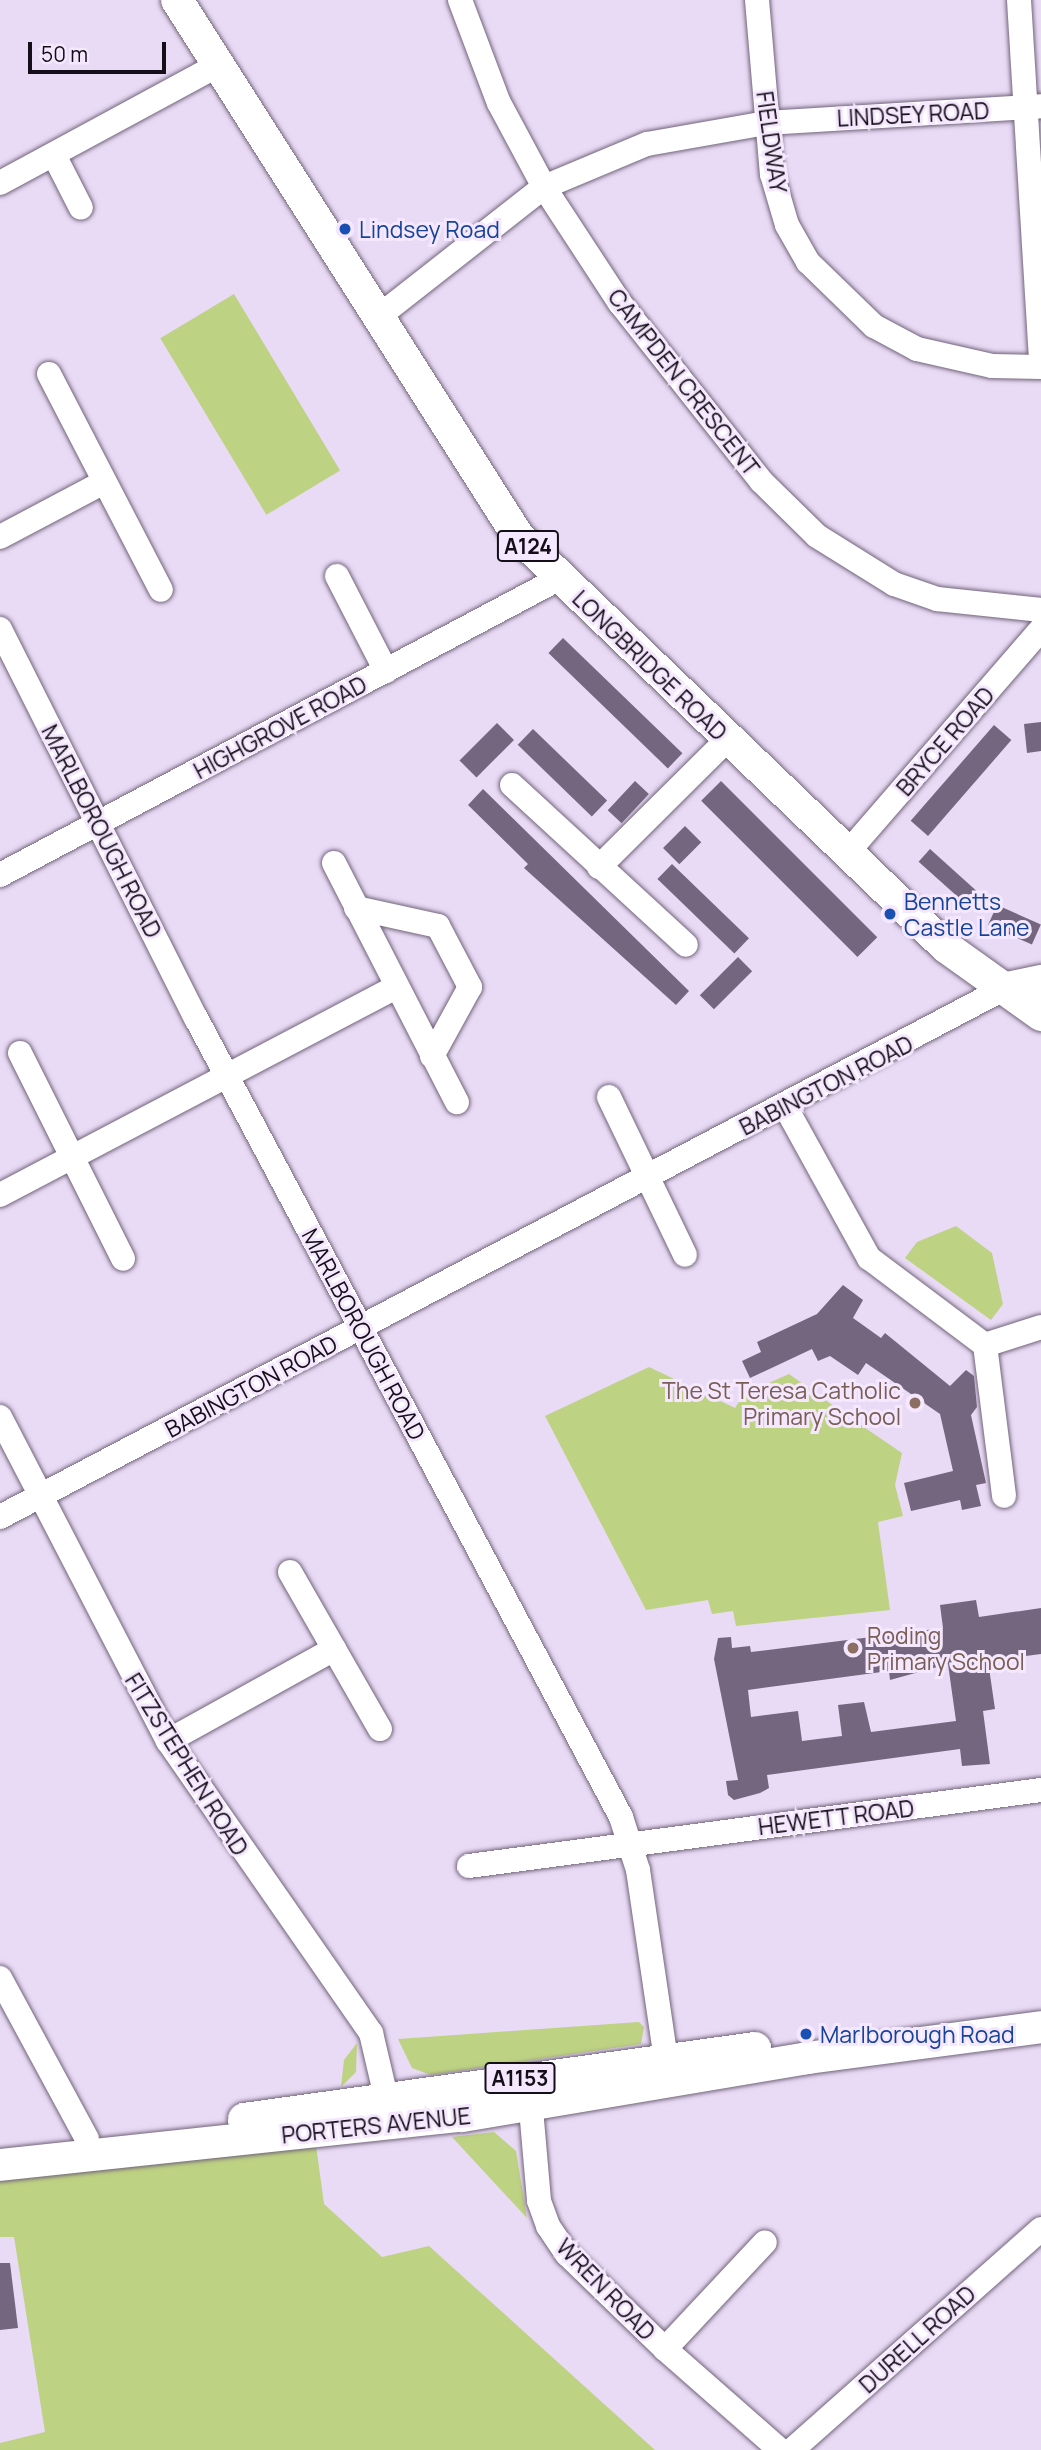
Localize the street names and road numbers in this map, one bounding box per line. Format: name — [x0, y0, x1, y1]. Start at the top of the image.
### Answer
street label: FIELDWAY — [751, 89, 793, 195]
street label: LINDSEY ROAD — [836, 96, 990, 132]
street label: CAMPDEN CRESCENT — [603, 283, 765, 481]
road number: A124 — [496, 528, 560, 564]
street label: LONGBRIDGE ROAD — [567, 584, 733, 746]
street label: HIGHGROVE ROAD — [189, 670, 371, 784]
street label: BRYCE ROAD — [890, 681, 1000, 801]
street label: MARLBOROUGH ROAD — [36, 720, 168, 942]
street label: BABINGTON ROAD — [735, 1029, 917, 1141]
street label: MARLBOROUGH ROAD — [297, 1224, 431, 1444]
street label: BABINGTON ROAD — [160, 1329, 342, 1443]
street label: FITZSTEPHEN ROAD — [120, 1668, 254, 1860]
street label: HEWETT ROAD — [756, 1794, 916, 1840]
road number: A1153 — [483, 2060, 557, 2096]
street label: PORTERS AVENUE — [280, 2101, 472, 2149]
street label: WREN ROAD — [551, 2233, 661, 2345]
street label: DURELL ROAD — [853, 2279, 981, 2399]

